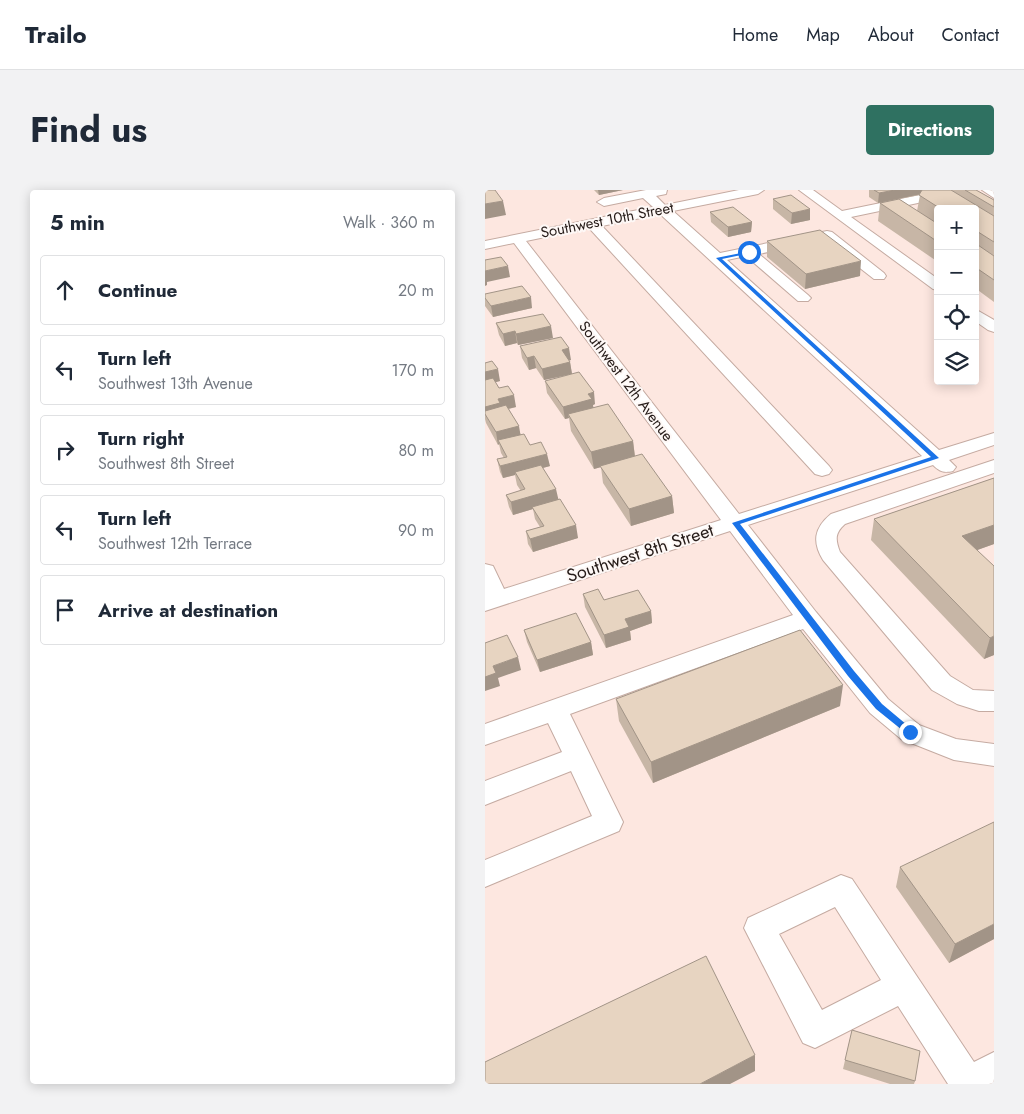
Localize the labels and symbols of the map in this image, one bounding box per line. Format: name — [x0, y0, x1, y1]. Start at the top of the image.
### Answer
street label: Southwest 10th Street — [539, 196, 676, 244]
route start — [738, 241, 761, 264]
street label: Southwest 12th Avenue — [573, 316, 679, 446]
street label: Southwest 8th Street — [563, 517, 717, 589]
route end — [899, 721, 922, 744]

